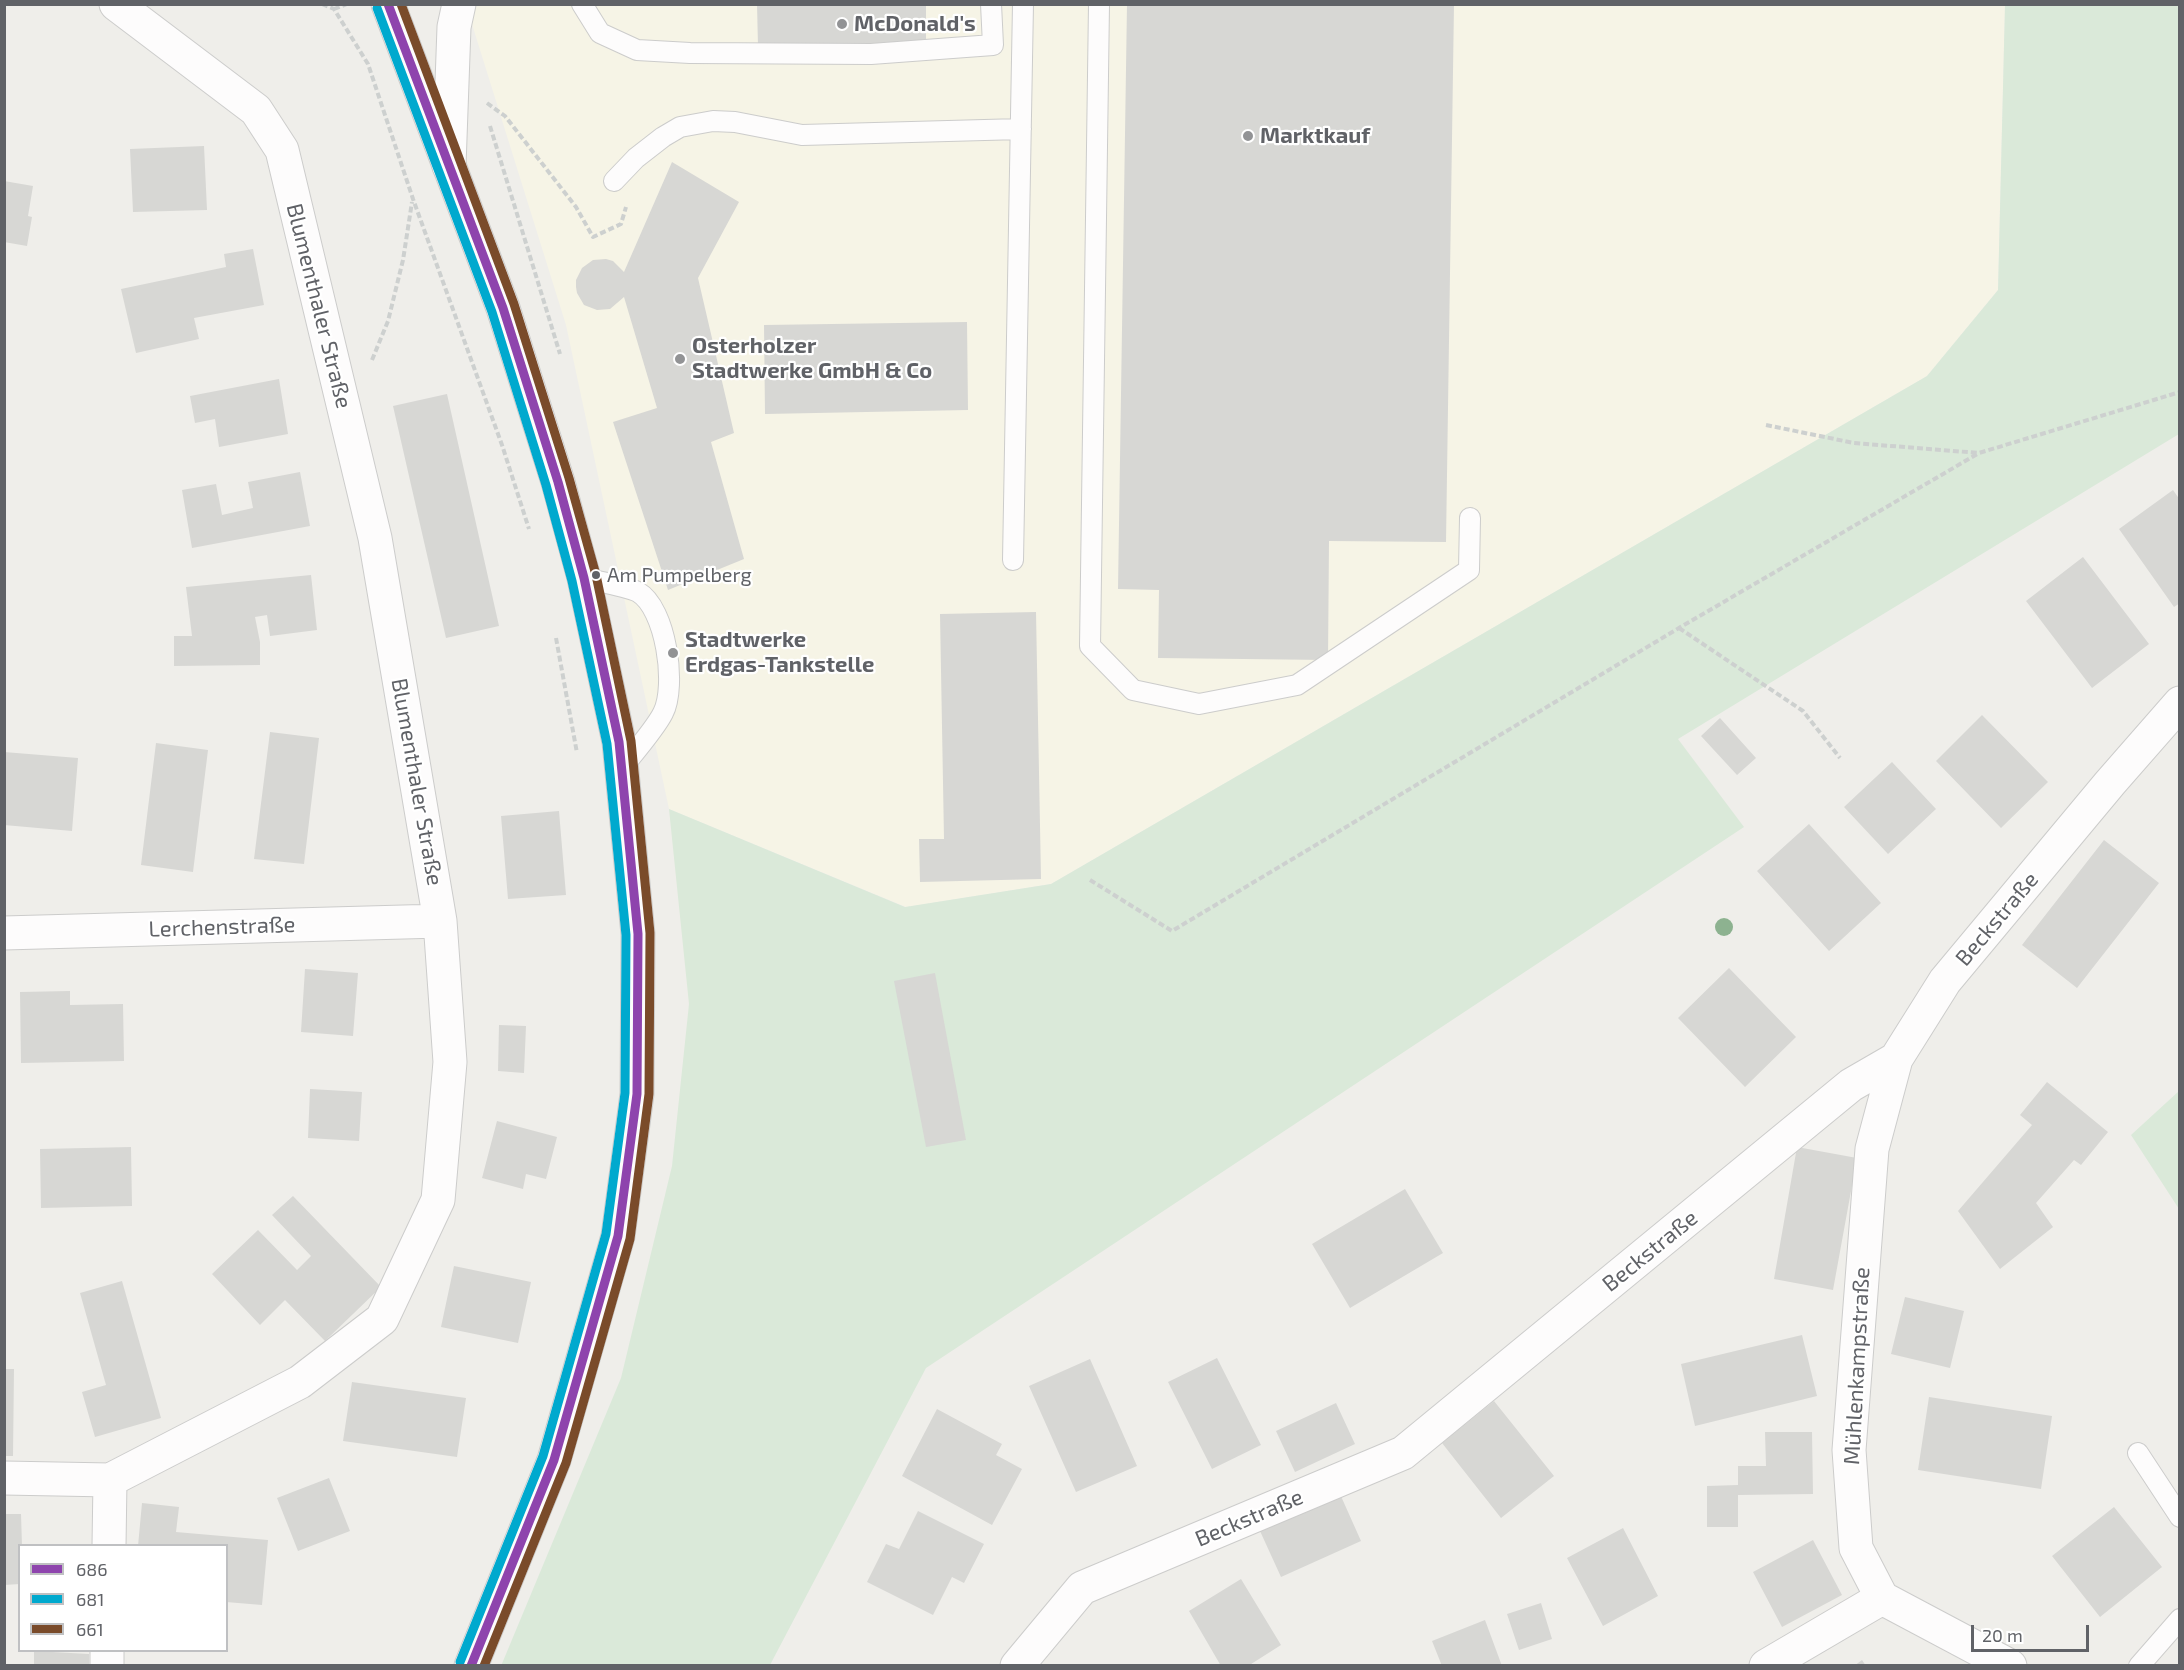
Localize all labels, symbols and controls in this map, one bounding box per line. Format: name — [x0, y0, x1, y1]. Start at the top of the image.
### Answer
place label: McDonald's — [854, 11, 976, 37]
marker: McDonald's — [835, 17, 849, 31]
place label: Marktkauf — [1260, 123, 1370, 149]
marker: Marktkauf — [1241, 129, 1255, 143]
street label: Blumenthaler Straße — [281, 201, 357, 411]
place label: Osterholzer Stadtwerke GmbH & Co — [692, 333, 932, 384]
marker: Osterholzer Stadtwerke GmbH & Co — [673, 352, 687, 366]
place label: Am Pumpelberg — [607, 563, 752, 587]
marker: Am Pumpelberg — [590, 569, 602, 581]
place label: Stadtwerke Erdgas-Tankstelle — [685, 627, 874, 678]
marker: Stadtwerke Erdgas-Tankstelle — [666, 646, 680, 660]
street label: Blumenthaler Straße — [386, 676, 448, 888]
street label: Beckstraße — [1950, 867, 2044, 971]
street label: Lerchenstraße — [148, 911, 296, 943]
street label: Beckstraße — [1597, 1205, 1703, 1297]
street label: Mühlenkampstraße — [1839, 1266, 1875, 1466]
street label: Beckstraße — [1191, 1483, 1307, 1553]
legend — [18, 1544, 228, 1652]
text: 686 — [76, 1558, 108, 1580]
text: 681 — [76, 1588, 104, 1610]
scale bar — [1974, 1613, 2092, 1651]
text: 661 — [76, 1618, 104, 1640]
text: 20 m — [1982, 1624, 2023, 1646]

